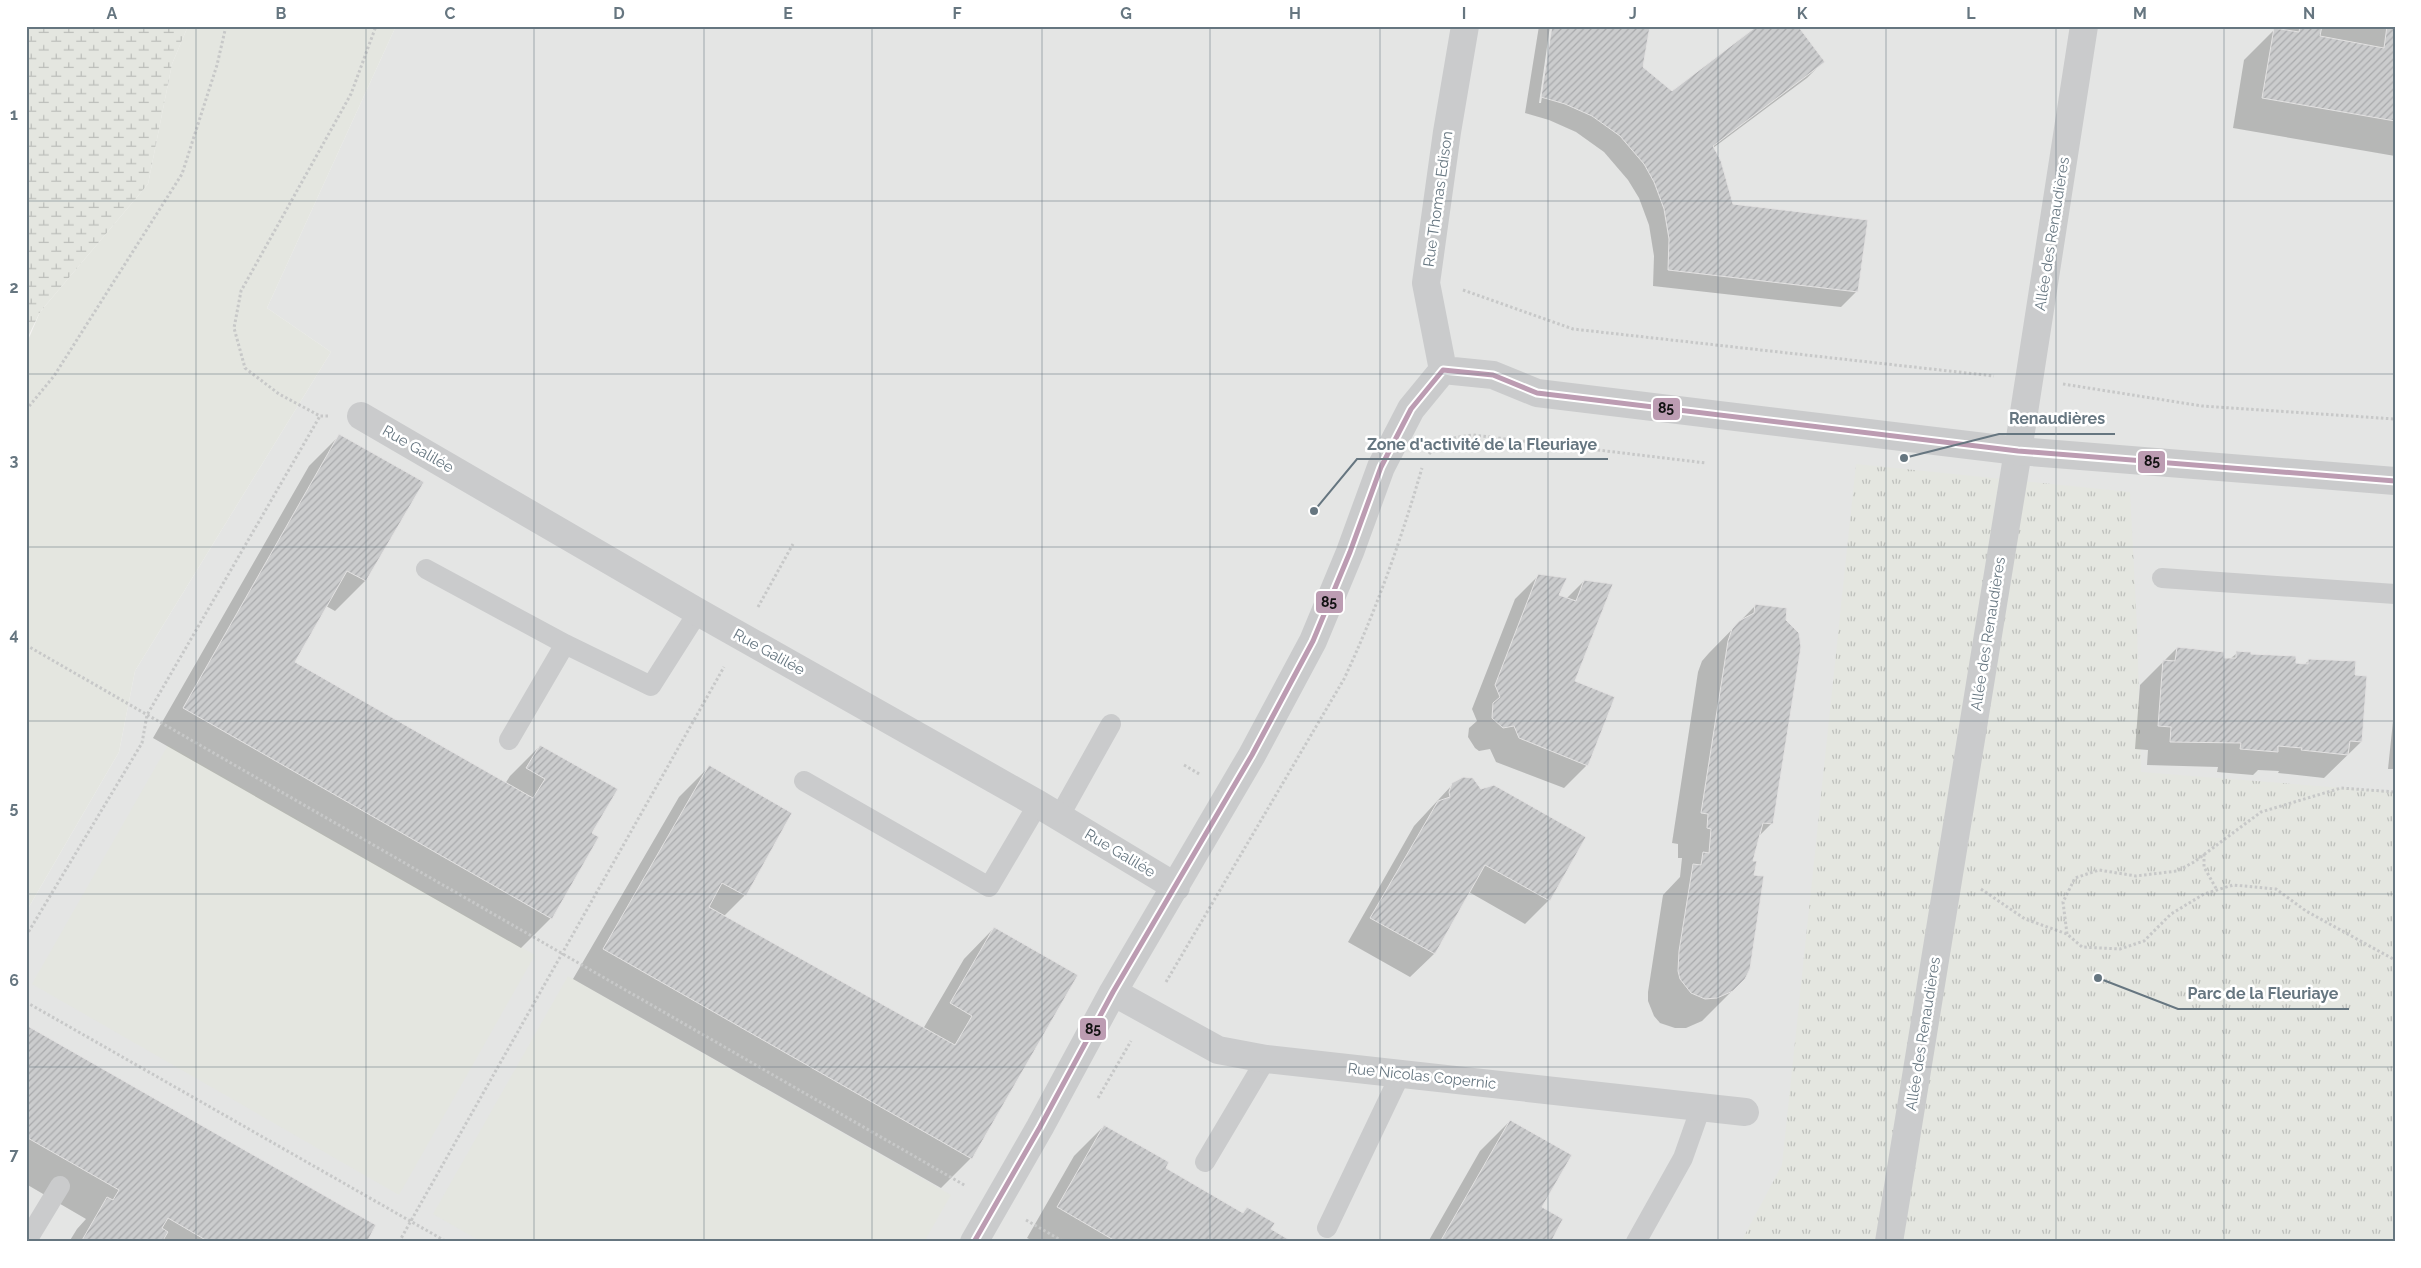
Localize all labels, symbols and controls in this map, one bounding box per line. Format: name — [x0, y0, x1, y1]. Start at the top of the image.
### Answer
text: A — [107, 4, 118, 23]
text: B — [276, 4, 287, 23]
text: C — [445, 4, 456, 23]
text: D — [613, 4, 625, 23]
text: E — [783, 4, 793, 23]
text: F — [952, 4, 962, 23]
text: G — [1120, 4, 1132, 23]
text: H — [1289, 4, 1301, 23]
text: I — [1462, 4, 1466, 23]
text: J — [1629, 4, 1637, 23]
text: K — [1797, 4, 1808, 23]
text: L — [1966, 4, 1976, 23]
text: M — [2133, 4, 2147, 23]
text: N — [2303, 4, 2315, 23]
text: 1 — [10, 105, 18, 124]
street label: Rue Thomas Edison — [1420, 130, 1456, 268]
street label: Allée des Renaudières — [2031, 156, 2073, 312]
text: 2 — [9, 278, 19, 297]
line badge: 85 — [1652, 397, 1681, 421]
text: 85 — [1658, 400, 1674, 416]
callout: Renaudières — [1999, 403, 2115, 434]
text: Renaudières — [2009, 409, 2105, 428]
street label: Rue Galilée — [379, 421, 457, 477]
callout: Zone d'activité de la Fleuriaye — [1357, 428, 1608, 459]
text: Zone d'activité de la Fleuriaye — [1367, 435, 1598, 454]
line badge: 85 — [2137, 450, 2166, 474]
text: 3 — [10, 451, 19, 470]
text: 85 — [2144, 453, 2160, 469]
street label: Allée des Renaudières — [1967, 556, 2009, 712]
line badge: 85 — [1315, 590, 1344, 614]
text: 85 — [1321, 594, 1337, 610]
text: 4 — [9, 625, 19, 644]
street label: Rue Galilée — [730, 625, 808, 679]
text: 5 — [10, 798, 19, 817]
street label: Rue Galilée — [1081, 825, 1159, 881]
street label: Allée des Renaudières — [1902, 956, 1944, 1112]
text: 6 — [9, 971, 19, 990]
callout: Parc de la Fleuriaye — [2178, 978, 2349, 1009]
text: Parc de la Fleuriaye — [2188, 984, 2339, 1003]
line badge: 85 — [1079, 1017, 1107, 1041]
text: 85 — [1085, 1021, 1101, 1037]
street label: Rue Nicolas Copernic — [1347, 1059, 1497, 1093]
text: 7 — [10, 1145, 19, 1164]

